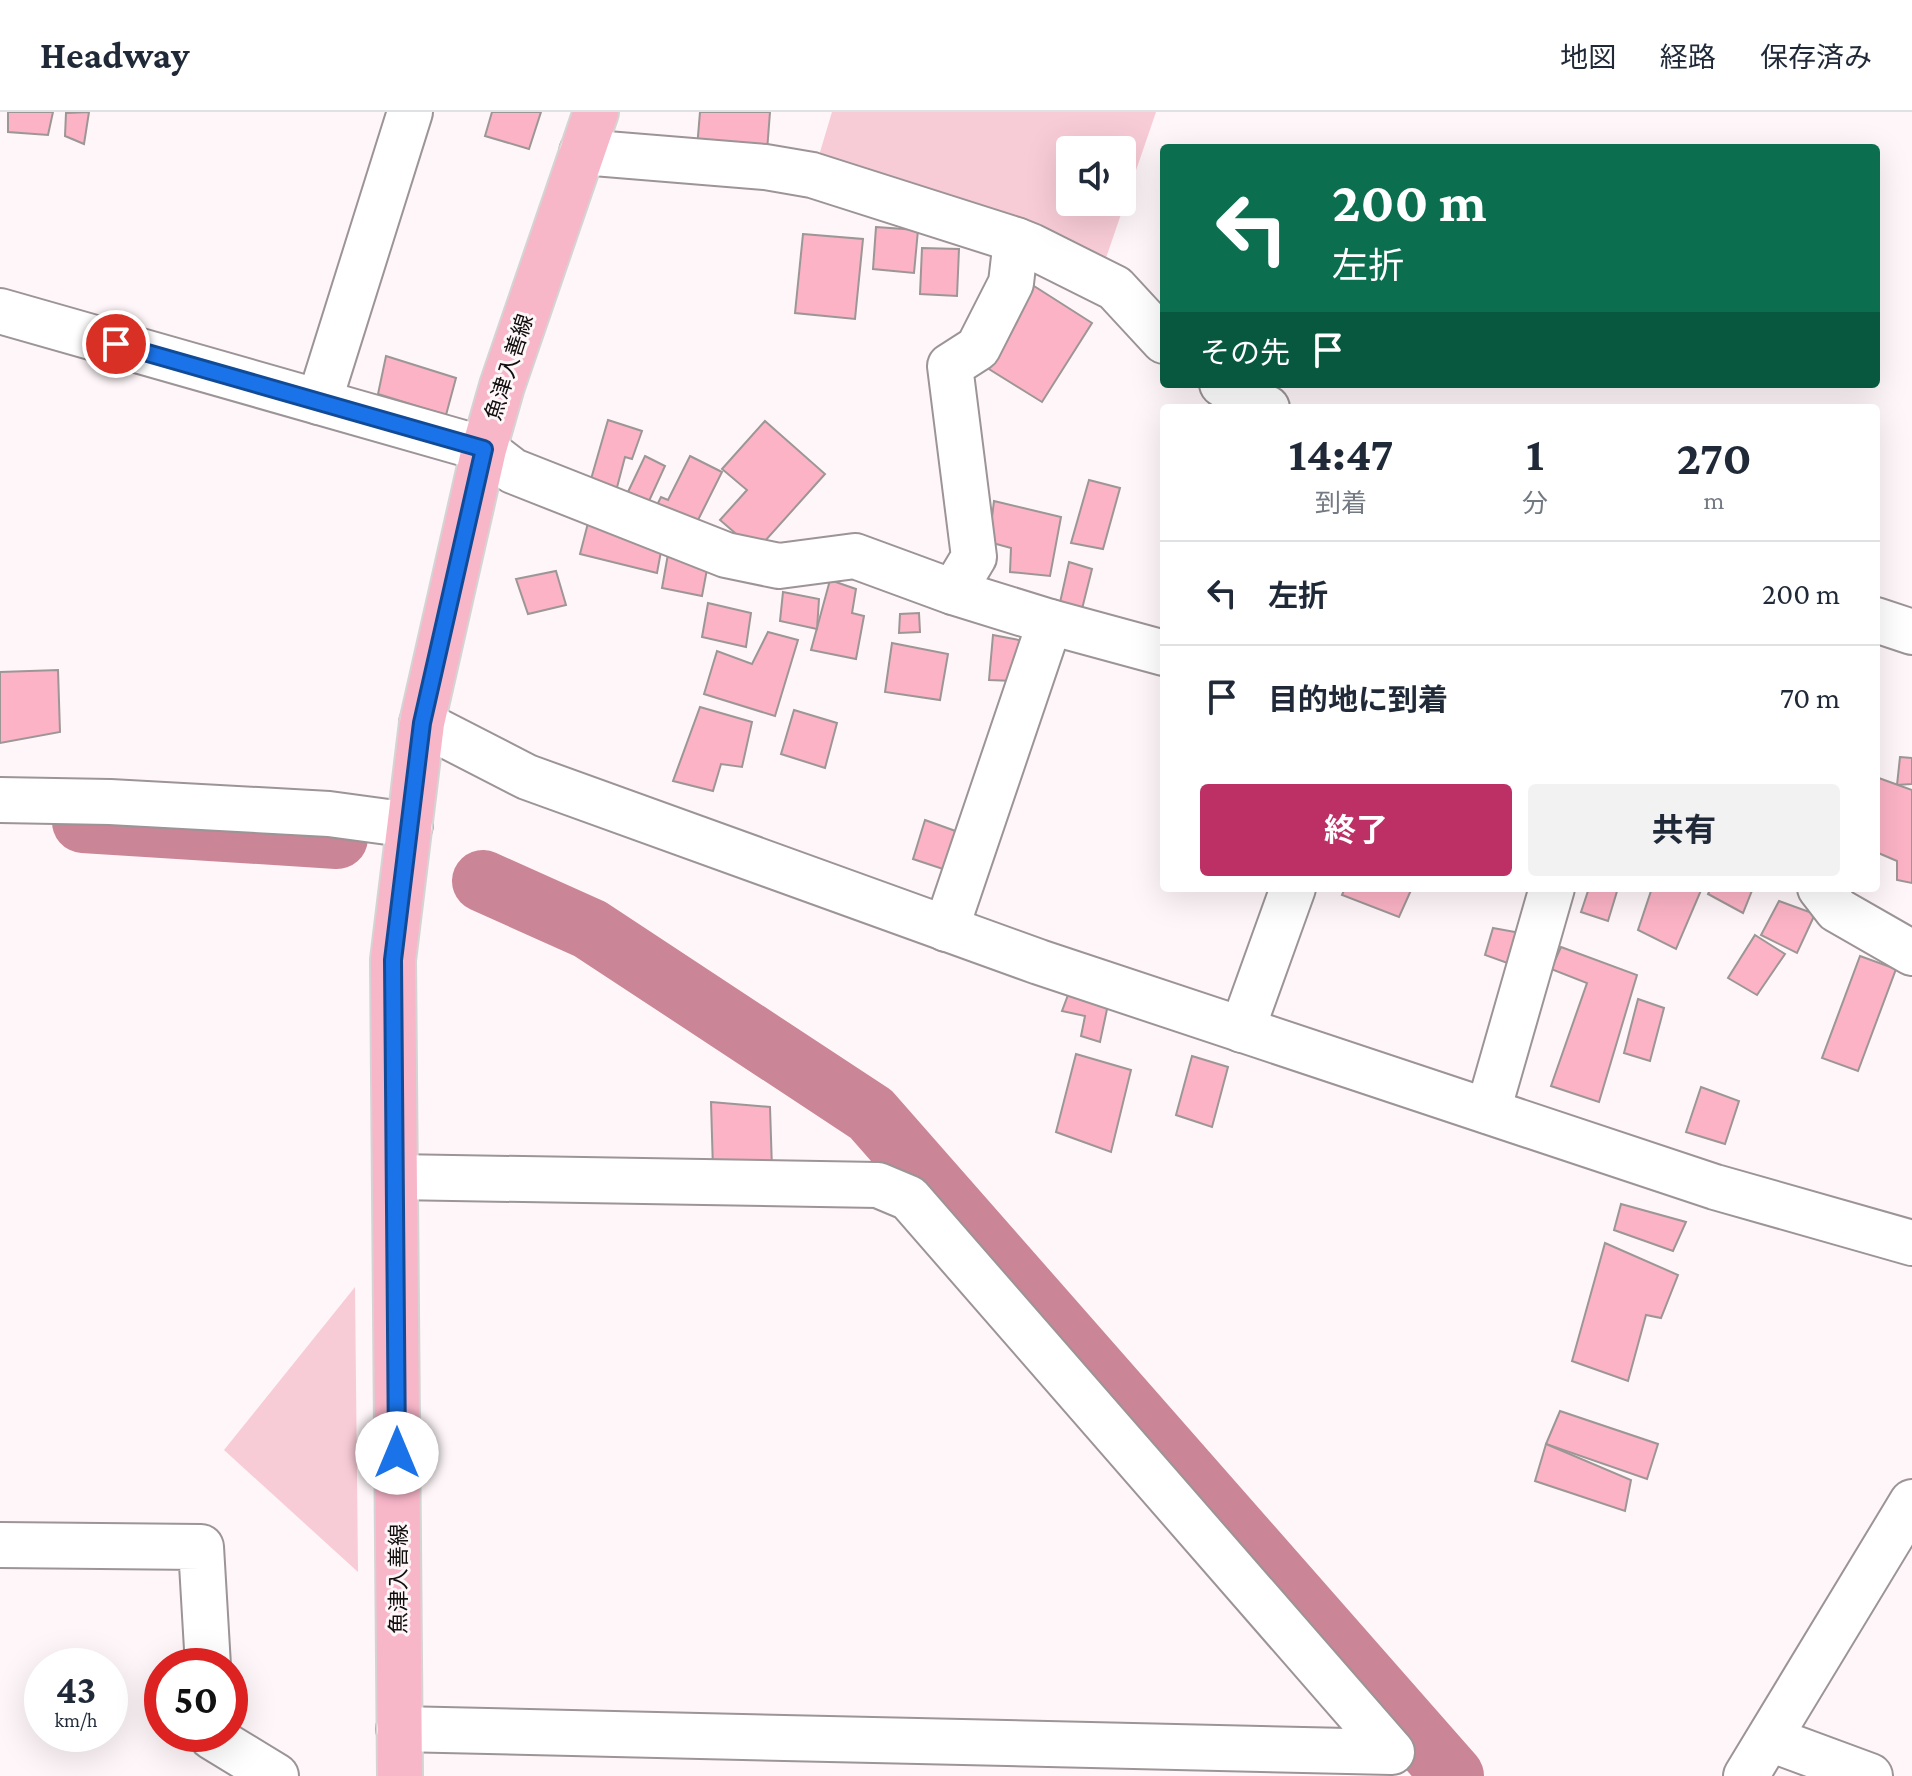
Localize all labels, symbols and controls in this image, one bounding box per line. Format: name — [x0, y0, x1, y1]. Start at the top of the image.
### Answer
text: Headway — [40, 34, 190, 76]
text: 地図 — [1560, 42, 1616, 73]
text: 経路 — [1660, 42, 1716, 73]
text: 保存済み — [1760, 42, 1872, 73]
map controls — [1056, 136, 1136, 216]
button: sound — [1056, 136, 1136, 216]
text: 200 m — [1332, 171, 1487, 233]
icon: left — [1200, 176, 1304, 280]
text: 左折 — [1332, 246, 1404, 286]
pin — [82, 310, 150, 378]
street label: 魚津入善線 — [480, 311, 538, 423]
icon: arrive — [94, 322, 138, 366]
icon: arrive — [1306, 328, 1350, 372]
text: その先 — [1200, 336, 1290, 369]
text: 14:47 — [1288, 427, 1394, 480]
text: 1 — [1526, 427, 1544, 480]
text: 270 — [1677, 431, 1752, 484]
text: m — [1704, 486, 1724, 515]
text: 到着 — [1315, 489, 1367, 518]
text: 分 — [1522, 489, 1548, 518]
icon: left — [1200, 571, 1244, 615]
text: 200 m — [1762, 577, 1840, 610]
text: 左折 — [1268, 579, 1328, 612]
icon: arrive — [1200, 675, 1244, 719]
text: 70 m — [1780, 681, 1840, 714]
text: 目的地に到着 — [1268, 683, 1448, 716]
button: 終了 — [1200, 784, 1512, 876]
button: 共有 — [1528, 784, 1840, 876]
position arrow — [355, 1411, 439, 1495]
street label: 魚津入善線 — [386, 1524, 411, 1634]
speed limit sign: 50 — [144, 1648, 248, 1752]
text: 43 — [56, 1667, 96, 1712]
text: km/h — [54, 1709, 98, 1731]

